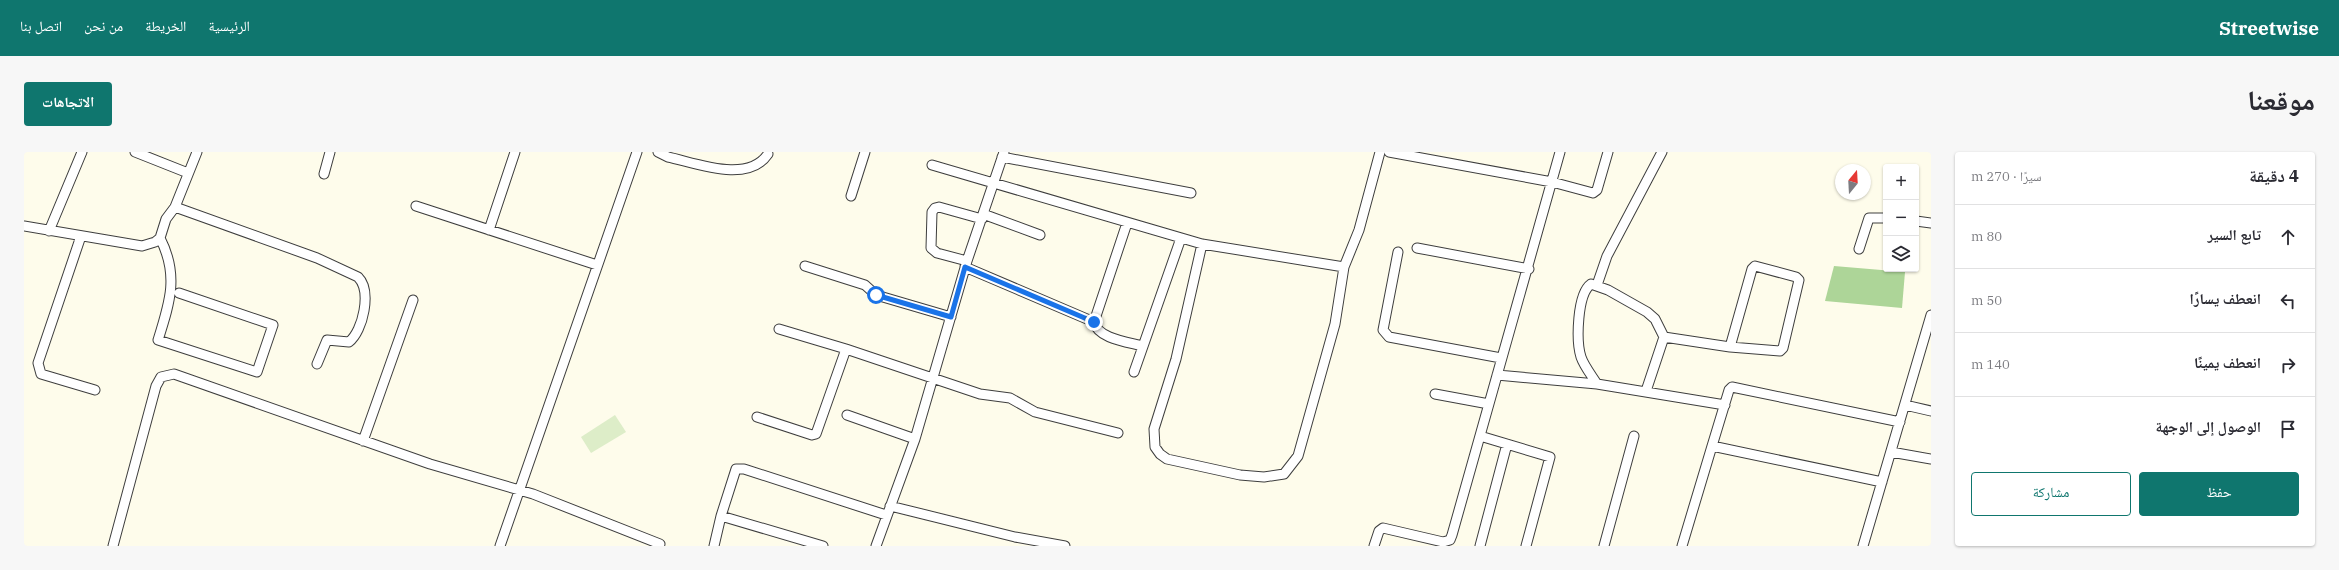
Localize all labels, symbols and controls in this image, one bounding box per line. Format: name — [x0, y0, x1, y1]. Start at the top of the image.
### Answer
text: Streetwise — [2219, 16, 2319, 40]
text: اتصل بنا — [20, 17, 62, 35]
text: من نحن — [84, 17, 123, 35]
text: الخريطة — [145, 17, 186, 35]
text: الرئيسية — [208, 17, 250, 35]
text: موقعنا — [2247, 81, 2315, 118]
button: الاتجاهات — [24, 82, 112, 126]
north arrow — [1835, 164, 1871, 200]
map controls — [1883, 164, 1919, 272]
button: + — [1883, 164, 1919, 200]
text: 4 دقيقة — [2249, 165, 2299, 187]
text: سيرًا · 270 m — [1971, 168, 2042, 185]
button: − — [1883, 200, 1919, 236]
text: تابع السير — [2207, 225, 2261, 244]
icon: ahead — [2277, 226, 2299, 248]
text: 80 m — [1971, 228, 2002, 245]
button: layers — [1883, 236, 1919, 272]
route start — [867, 286, 885, 304]
text: انعطف يسارًا — [2190, 289, 2261, 308]
icon: left — [2277, 290, 2299, 312]
text: 50 m — [1971, 292, 2002, 309]
route end — [1085, 313, 1103, 331]
text: انعطف يمينًا — [2194, 353, 2261, 372]
icon: right — [2277, 354, 2299, 376]
text: 140 m — [1971, 356, 2010, 373]
text: الوصول إلى الوجهة — [2155, 417, 2261, 436]
icon: arrive — [2277, 418, 2299, 440]
button: مشاركة — [1971, 472, 2131, 516]
button: حفظ — [2139, 472, 2299, 516]

